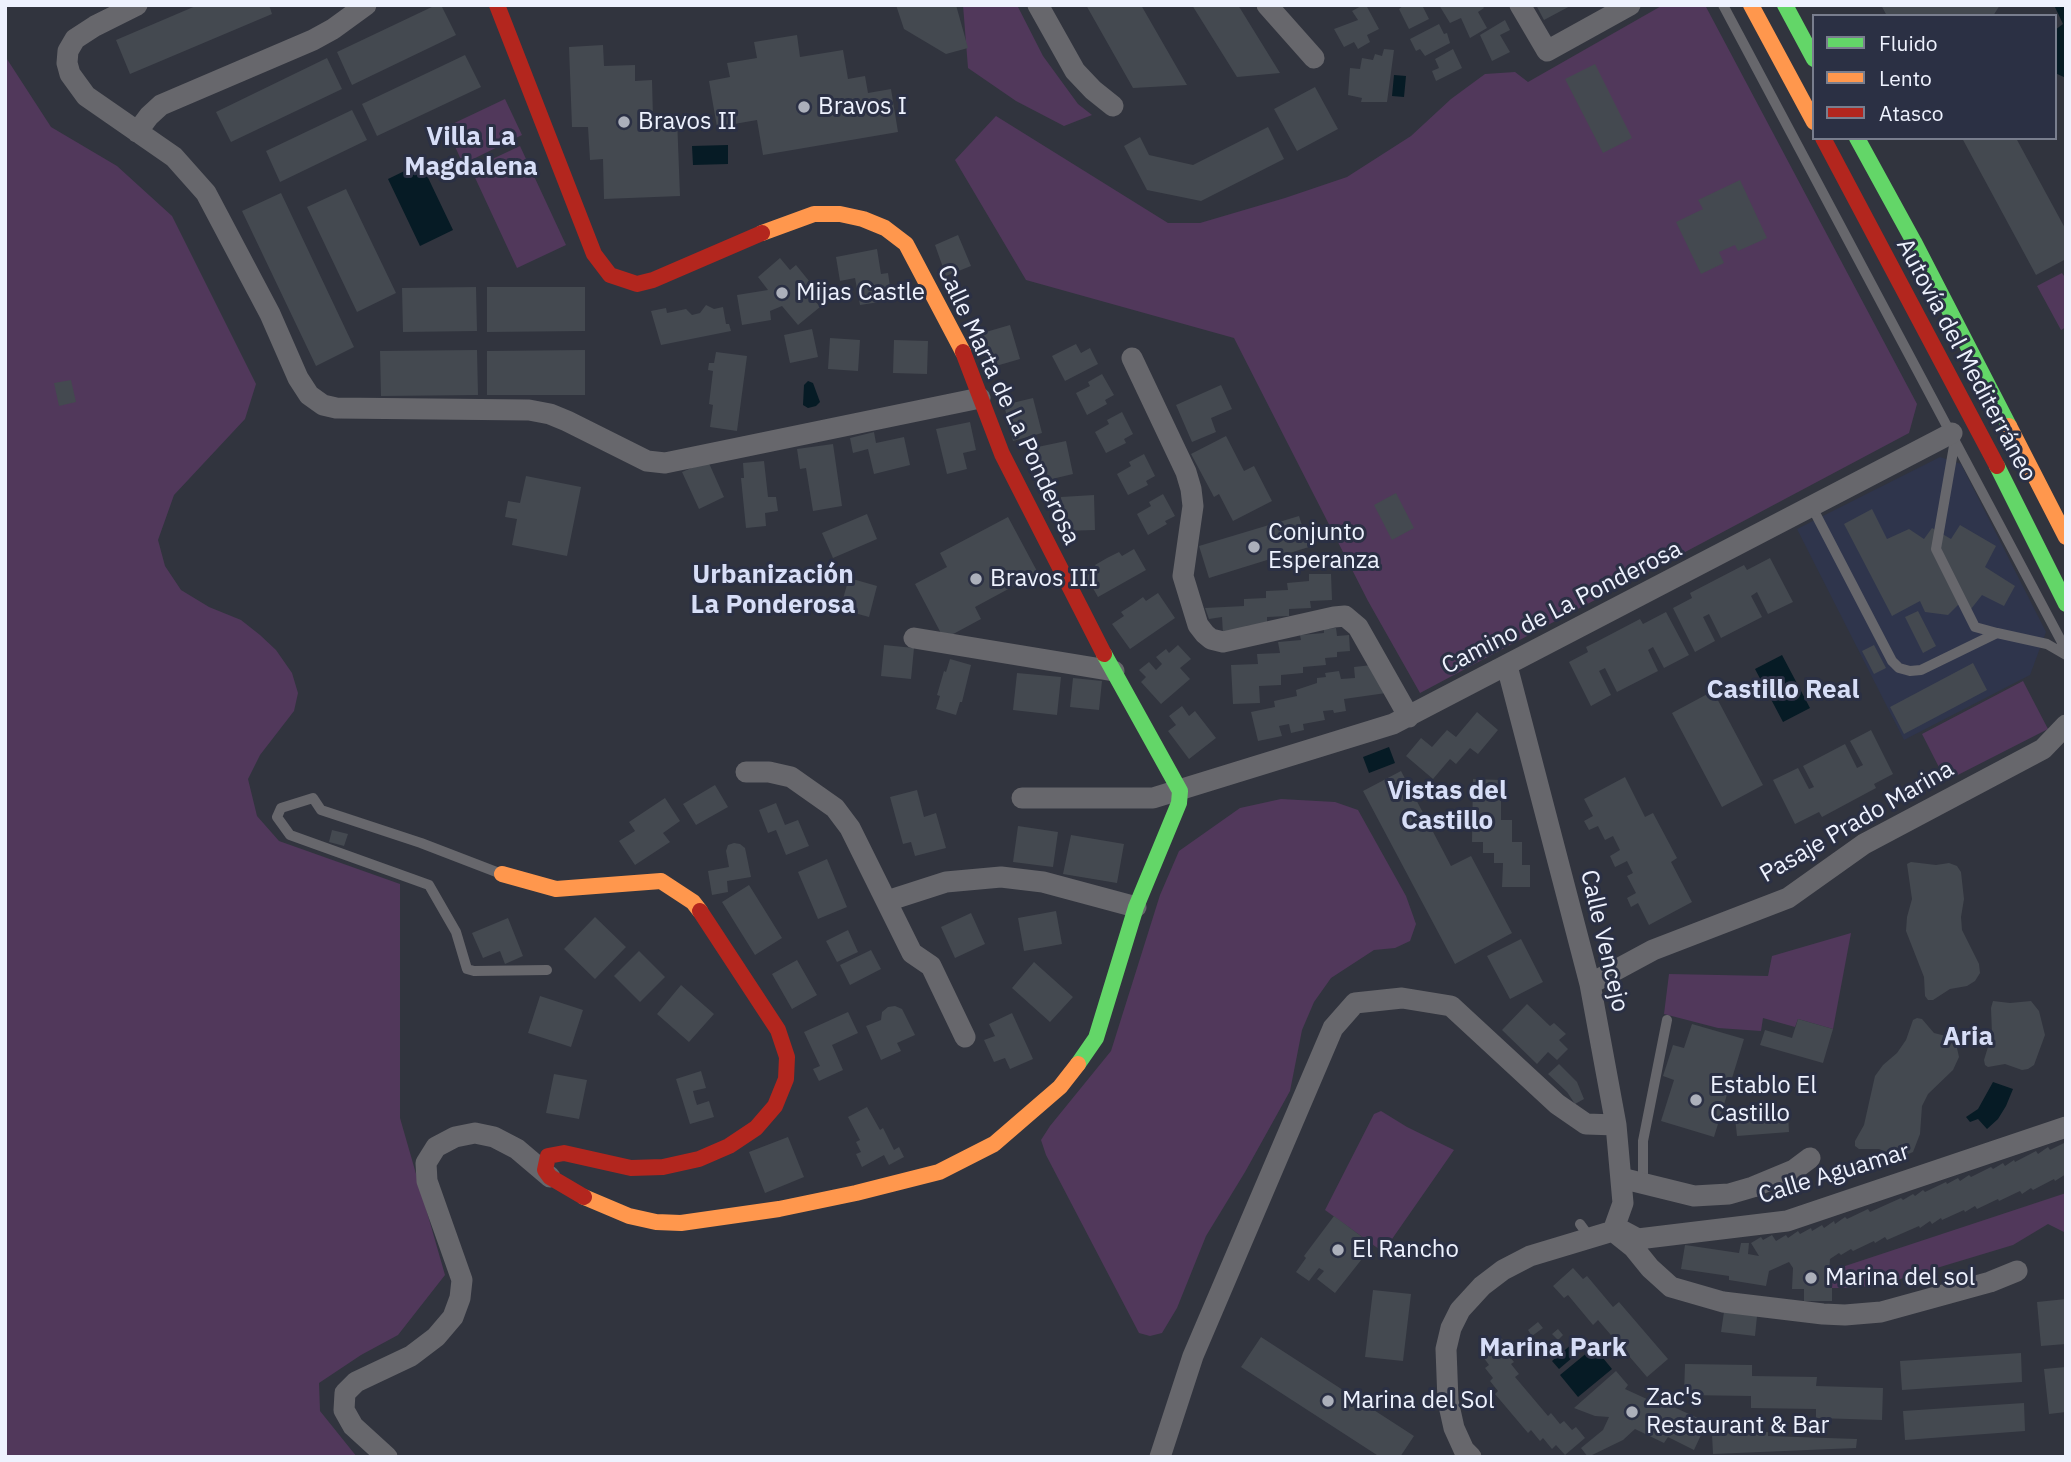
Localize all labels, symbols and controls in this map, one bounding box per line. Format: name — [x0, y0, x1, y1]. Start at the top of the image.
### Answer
legend — [1812, 14, 2057, 140]
text: Fluido — [1879, 29, 1938, 57]
text: Lento — [1879, 64, 1932, 92]
place label: Bravos I — [818, 93, 907, 121]
marker: Bravos I — [796, 99, 812, 115]
text: Atasco — [1879, 99, 1943, 127]
place label: Bravos II — [638, 108, 737, 136]
marker: Bravos II — [616, 114, 632, 130]
district label: Villa La Magdalena — [404, 121, 538, 182]
street label: Autovía del Mediterráneo — [1890, 234, 2042, 486]
street label: Calle Marta de La Ponderosa — [930, 260, 1086, 550]
place label: Mijas Castle — [796, 279, 925, 307]
marker: Mijas Castle — [774, 285, 790, 301]
place label: Conjunto Esperanza — [1268, 519, 1380, 575]
street label: Camino de La Ponderosa — [1437, 535, 1687, 681]
marker: Conjunto Esperanza — [1246, 539, 1262, 555]
district label: Urbanización La Ponderosa — [691, 559, 855, 620]
place label: Bravos III — [990, 565, 1098, 593]
marker: Bravos III — [968, 571, 984, 587]
district label: Castillo Real — [1707, 674, 1859, 706]
street label: Pasaje Prado Marina — [1755, 755, 1959, 889]
district label: Vistas del Castillo — [1387, 775, 1507, 836]
street label: Calle Vencejo — [1574, 867, 1634, 1015]
district label: Aria — [1943, 1021, 1993, 1053]
place label: Establo El Castillo — [1710, 1072, 1817, 1128]
marker: Establo El Castillo — [1688, 1092, 1704, 1108]
street label: Calle Aguamar — [1755, 1137, 1913, 1211]
place label: El Rancho — [1352, 1236, 1459, 1264]
marker: El Rancho — [1330, 1242, 1346, 1258]
place label: Marina del sol — [1825, 1264, 1975, 1292]
marker: Marina del sol — [1803, 1270, 1819, 1286]
district label: Marina Park — [1479, 1332, 1627, 1364]
place label: Zac's Restaurant & Bar — [1646, 1384, 1829, 1440]
place label: Marina del Sol — [1342, 1387, 1494, 1415]
marker: Marina del Sol — [1320, 1393, 1336, 1409]
marker: Zac's Restaurant & Bar — [1624, 1404, 1640, 1420]

